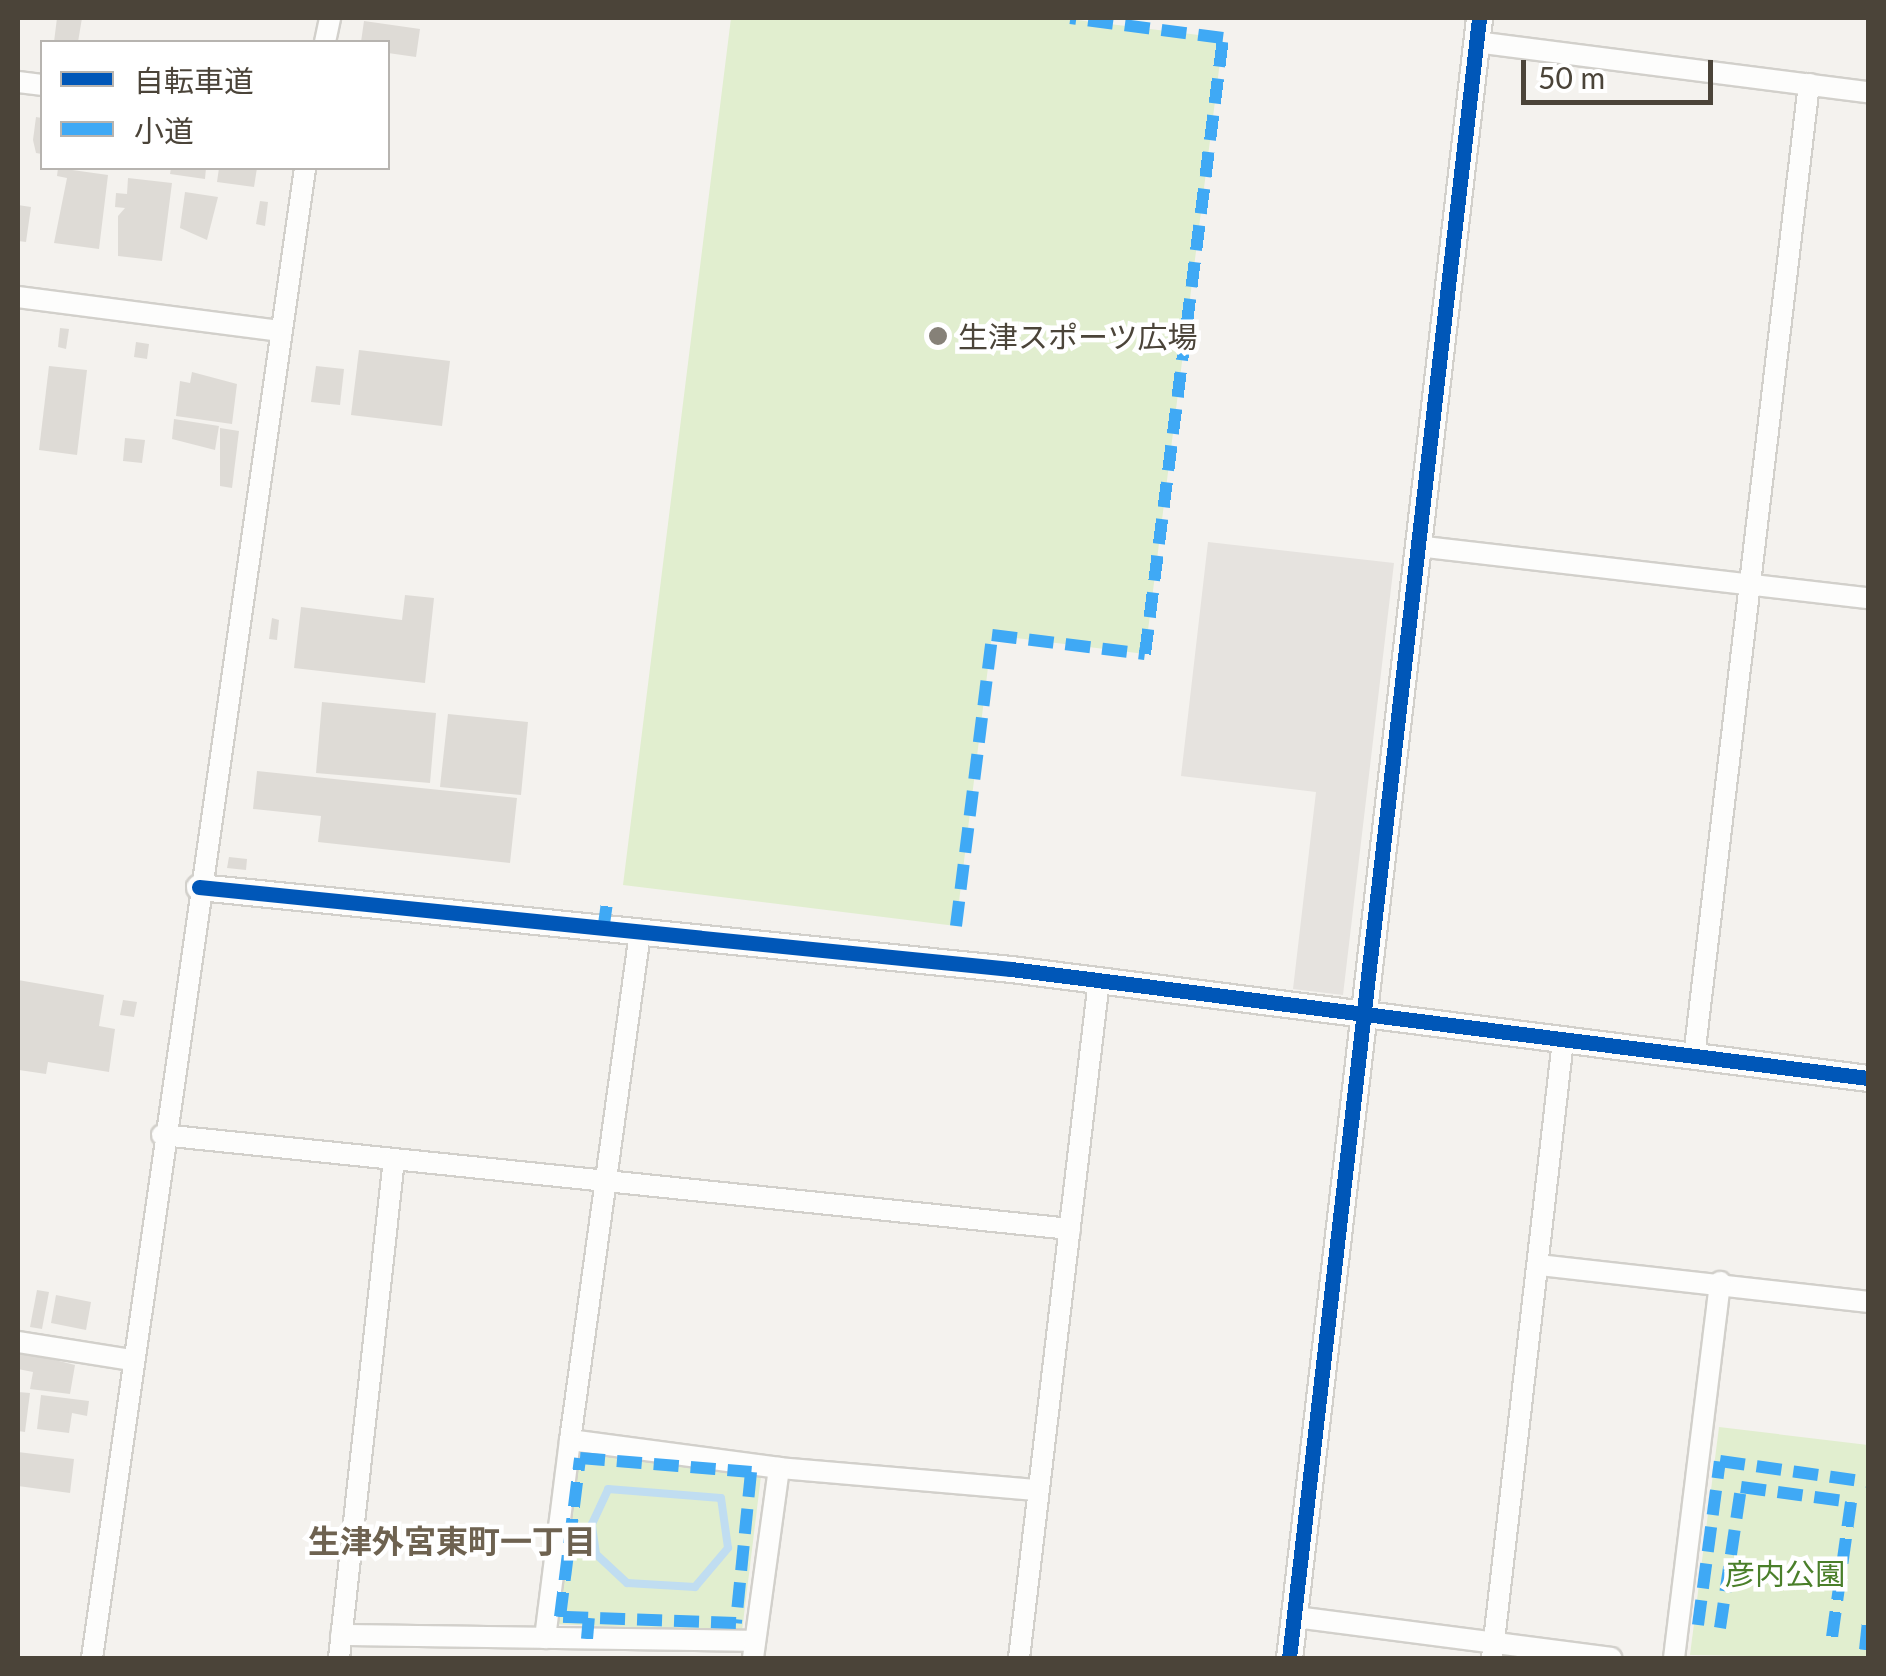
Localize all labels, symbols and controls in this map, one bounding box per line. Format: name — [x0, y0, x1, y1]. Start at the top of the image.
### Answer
legend — [40, 40, 390, 170]
scale bar — [1526, 40, 1718, 102]
text: 50 m — [1538, 59, 1605, 95]
text: 自転車道 — [134, 62, 254, 98]
text: 小道 — [134, 112, 194, 148]
place label: 生津スポーツ広場 — [958, 318, 1198, 354]
marker: 生津スポーツ広場 — [927, 325, 949, 347]
district label: 生津外宮東町一丁目 — [308, 1522, 596, 1560]
park label: 彦内公園 — [1725, 1555, 1845, 1591]

